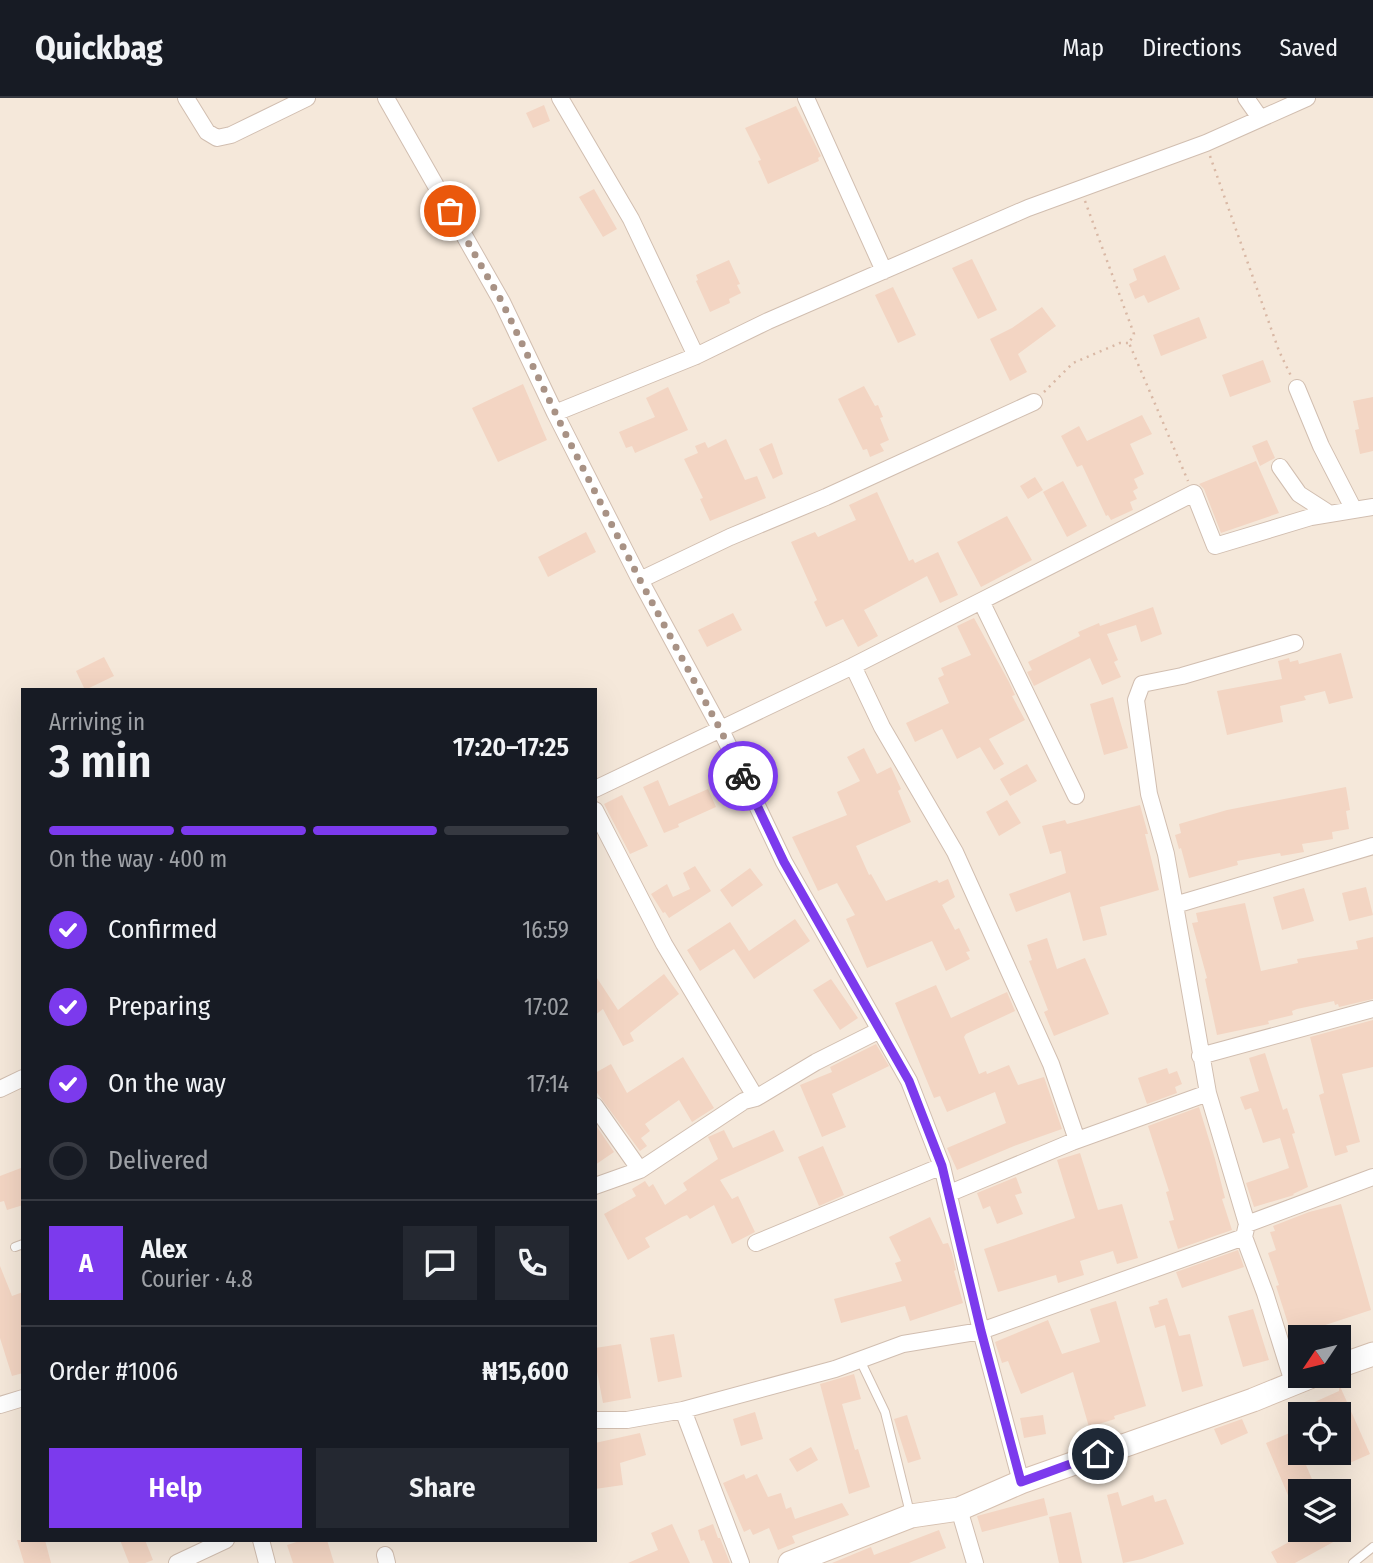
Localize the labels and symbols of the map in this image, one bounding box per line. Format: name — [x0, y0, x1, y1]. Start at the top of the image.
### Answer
pin — [420, 181, 480, 241]
courier — [708, 741, 778, 811]
north arrow — [1288, 1325, 1351, 1388]
pin — [1068, 1424, 1128, 1484]

